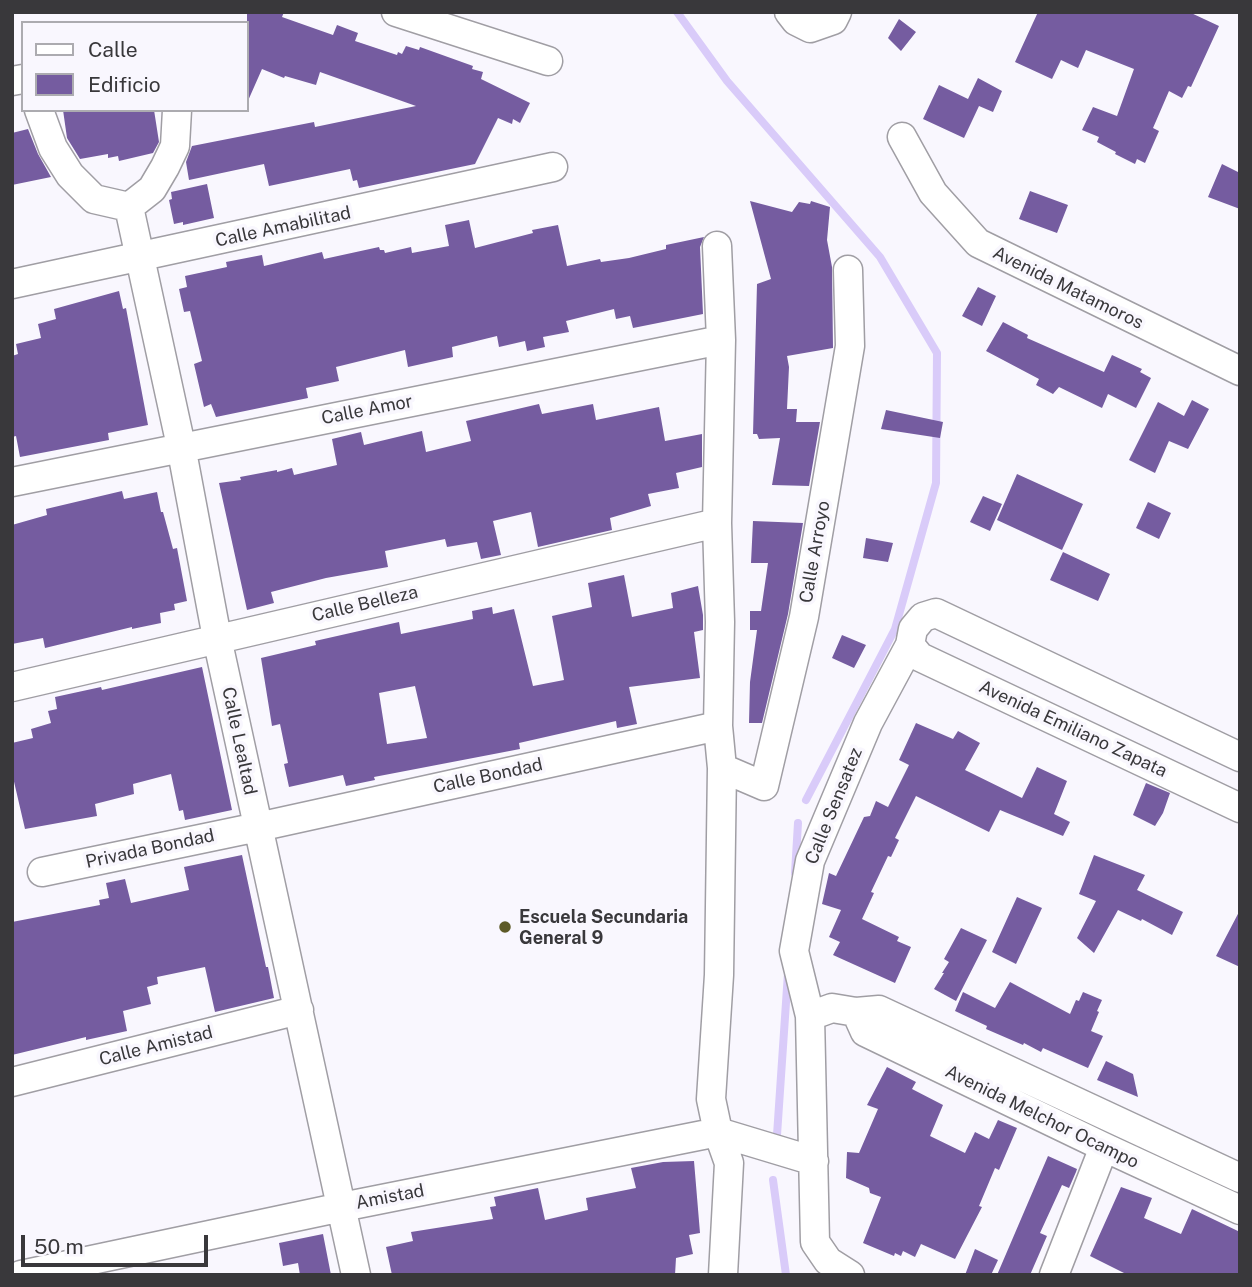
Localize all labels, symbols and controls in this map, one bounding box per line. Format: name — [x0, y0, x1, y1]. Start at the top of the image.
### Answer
legend — [21, 21, 248, 112]
text: Calle — [88, 37, 138, 62]
text: Edificio — [88, 72, 161, 97]
street label: Calle Amabilitad — [213, 202, 353, 252]
street label: Avenida Matamoros — [989, 242, 1147, 334]
street label: Calle Amor — [320, 391, 414, 429]
street label: Calle Arroyo — [795, 499, 835, 605]
street label: Calle Belleza — [310, 581, 420, 627]
street label: Avenida Emiliano Zapata — [976, 676, 1170, 782]
street label: Calle Lealtad — [217, 685, 261, 797]
street label: Calle Sensatez — [801, 745, 867, 867]
street label: Calle Bondad — [431, 754, 545, 798]
street label: Privada Bondad — [84, 825, 216, 873]
place label: Escuela Secundaria General 9 — [519, 906, 688, 948]
marker: Escuela Secundaria General 9 — [497, 919, 513, 935]
street label: Calle Amistad — [97, 1021, 215, 1071]
street label: Avenida Melchor Ocampo — [942, 1061, 1142, 1173]
street label: Amistad — [354, 1180, 426, 1214]
scale bar — [24, 1220, 212, 1264]
text: 50 m — [34, 1234, 84, 1259]

